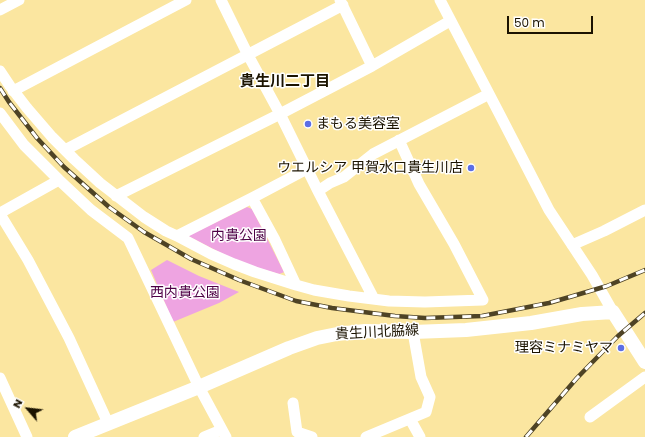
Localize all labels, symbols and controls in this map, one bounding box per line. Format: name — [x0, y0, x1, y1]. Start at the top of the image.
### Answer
scale bar — [509, 8, 595, 34]
text: 50 m — [514, 14, 545, 31]
district label: 貴生川二丁目 — [240, 73, 330, 91]
place label: まもる美容室 — [316, 116, 400, 132]
marker: まもる美容室 — [303, 119, 313, 129]
place label: ウエルシア 甲賀水口貴生川店 — [277, 160, 463, 176]
marker: ウエルシア 甲賀水口貴生川店 — [466, 163, 476, 173]
park label: 内貴公園 — [211, 228, 267, 244]
park label: 西内貴公園 — [150, 285, 220, 301]
street label: 貴生川北脇線 — [335, 322, 419, 344]
place label: 理容ミナミヤマ — [515, 340, 613, 356]
marker: 理容ミナミヤマ — [616, 343, 626, 353]
north arrow — [8, 389, 48, 429]
text: N — [8, 396, 26, 411]

